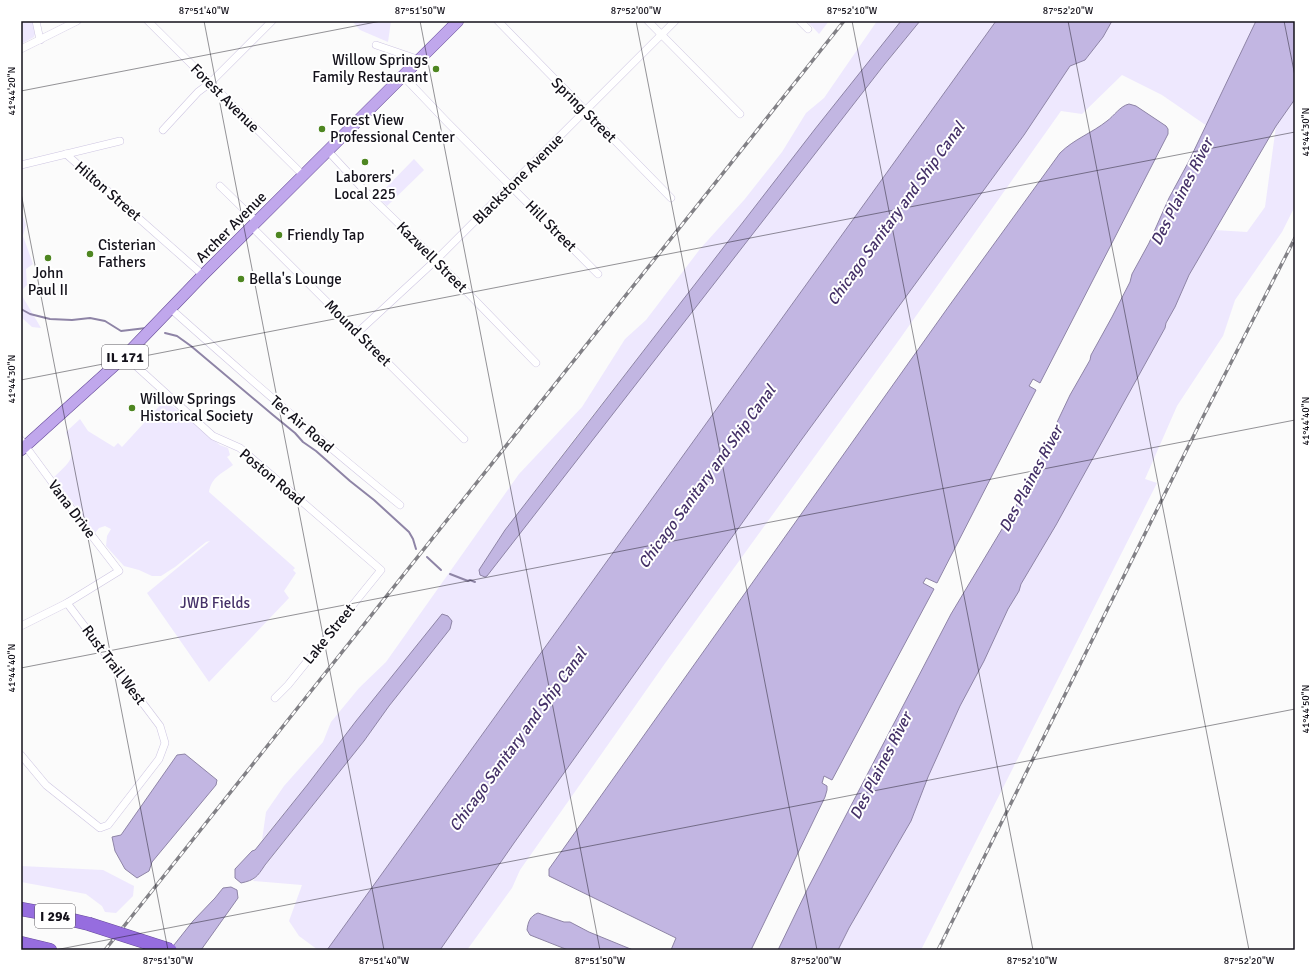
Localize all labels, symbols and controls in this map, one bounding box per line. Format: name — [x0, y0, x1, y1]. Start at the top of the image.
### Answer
text: 87°51'40"W — [179, 5, 230, 17]
text: 87°51'50"W — [395, 5, 446, 17]
text: 87°52'00"W — [611, 5, 662, 17]
text: 87°52'10"W — [827, 5, 878, 17]
text: 87°52'20"W — [1043, 5, 1094, 17]
place label: Willow Springs Family Restaurant — [312, 51, 428, 86]
street label: Forest Avenue — [187, 60, 263, 136]
marker: Willow Springs Family Restaurant — [431, 64, 441, 74]
text: 41°44'20"N — [6, 67, 18, 115]
street label: Spring Street — [548, 74, 620, 146]
text: 41°44'30"N — [1300, 108, 1312, 156]
place label: Forest View Professional Center — [330, 111, 455, 146]
water label: Chicago Sanitary and Ship Canal — [823, 117, 970, 310]
marker: Forest View Professional Center — [317, 124, 327, 134]
street label: Blackstone Avenue — [469, 130, 567, 228]
water label: Des Plaines River — [1146, 133, 1218, 249]
street label: Hilton Street — [71, 157, 145, 225]
marker: Laborers' Local 225 — [360, 157, 370, 167]
place label: Laborers' Local 225 — [334, 168, 396, 203]
street label: Archer Avenue — [192, 188, 270, 266]
street label: Hill Street — [522, 197, 580, 255]
street label: Kazwell Street — [393, 218, 471, 296]
place label: Friendly Tap — [287, 226, 364, 244]
marker: Friendly Tap — [274, 230, 284, 240]
place label: Cisterian Fathers — [98, 236, 156, 271]
marker: Cisterian Fathers — [85, 249, 95, 259]
marker: John Paul II — [43, 253, 53, 263]
place label: John Paul II — [28, 264, 68, 299]
place label: Bella's Lounge — [249, 270, 342, 288]
marker: Bella's Lounge — [236, 274, 246, 284]
street label: Mound Street — [321, 296, 395, 370]
road number: IL 171 — [102, 345, 148, 369]
text: 41°44'30"N — [6, 355, 18, 403]
water label: Chicago Sanitary and Ship Canal — [634, 380, 781, 573]
place label: Willow Springs Historical Society — [140, 390, 253, 425]
street label: Tec Air Road — [267, 392, 337, 456]
text: 41°44'40"N — [1300, 397, 1312, 445]
marker: Willow Springs Historical Society — [127, 403, 137, 413]
water label: Des Plaines River — [995, 421, 1068, 535]
street label: Poston Road — [236, 445, 308, 509]
street label: Vana Drive — [44, 476, 100, 542]
park label: JWB Fields — [180, 594, 250, 612]
street label: Lake Street — [299, 600, 359, 668]
street label: Rust Trail West — [78, 622, 150, 708]
water label: Chicago Sanitary and Ship Canal — [445, 643, 592, 836]
text: 41°44'40"N — [6, 644, 18, 692]
text: 41°44'50"N — [1300, 685, 1312, 733]
water label: Des Plaines River — [845, 707, 917, 823]
road number: I 294 — [35, 904, 75, 928]
text: 87°51'30"W — [143, 955, 194, 967]
text: 87°51'40"W — [359, 955, 410, 967]
text: 87°51'50"W — [575, 955, 626, 967]
text: 87°52'00"W — [791, 955, 842, 967]
text: 87°52'10"W — [1007, 955, 1058, 967]
text: 87°52'20"W — [1224, 955, 1275, 967]

